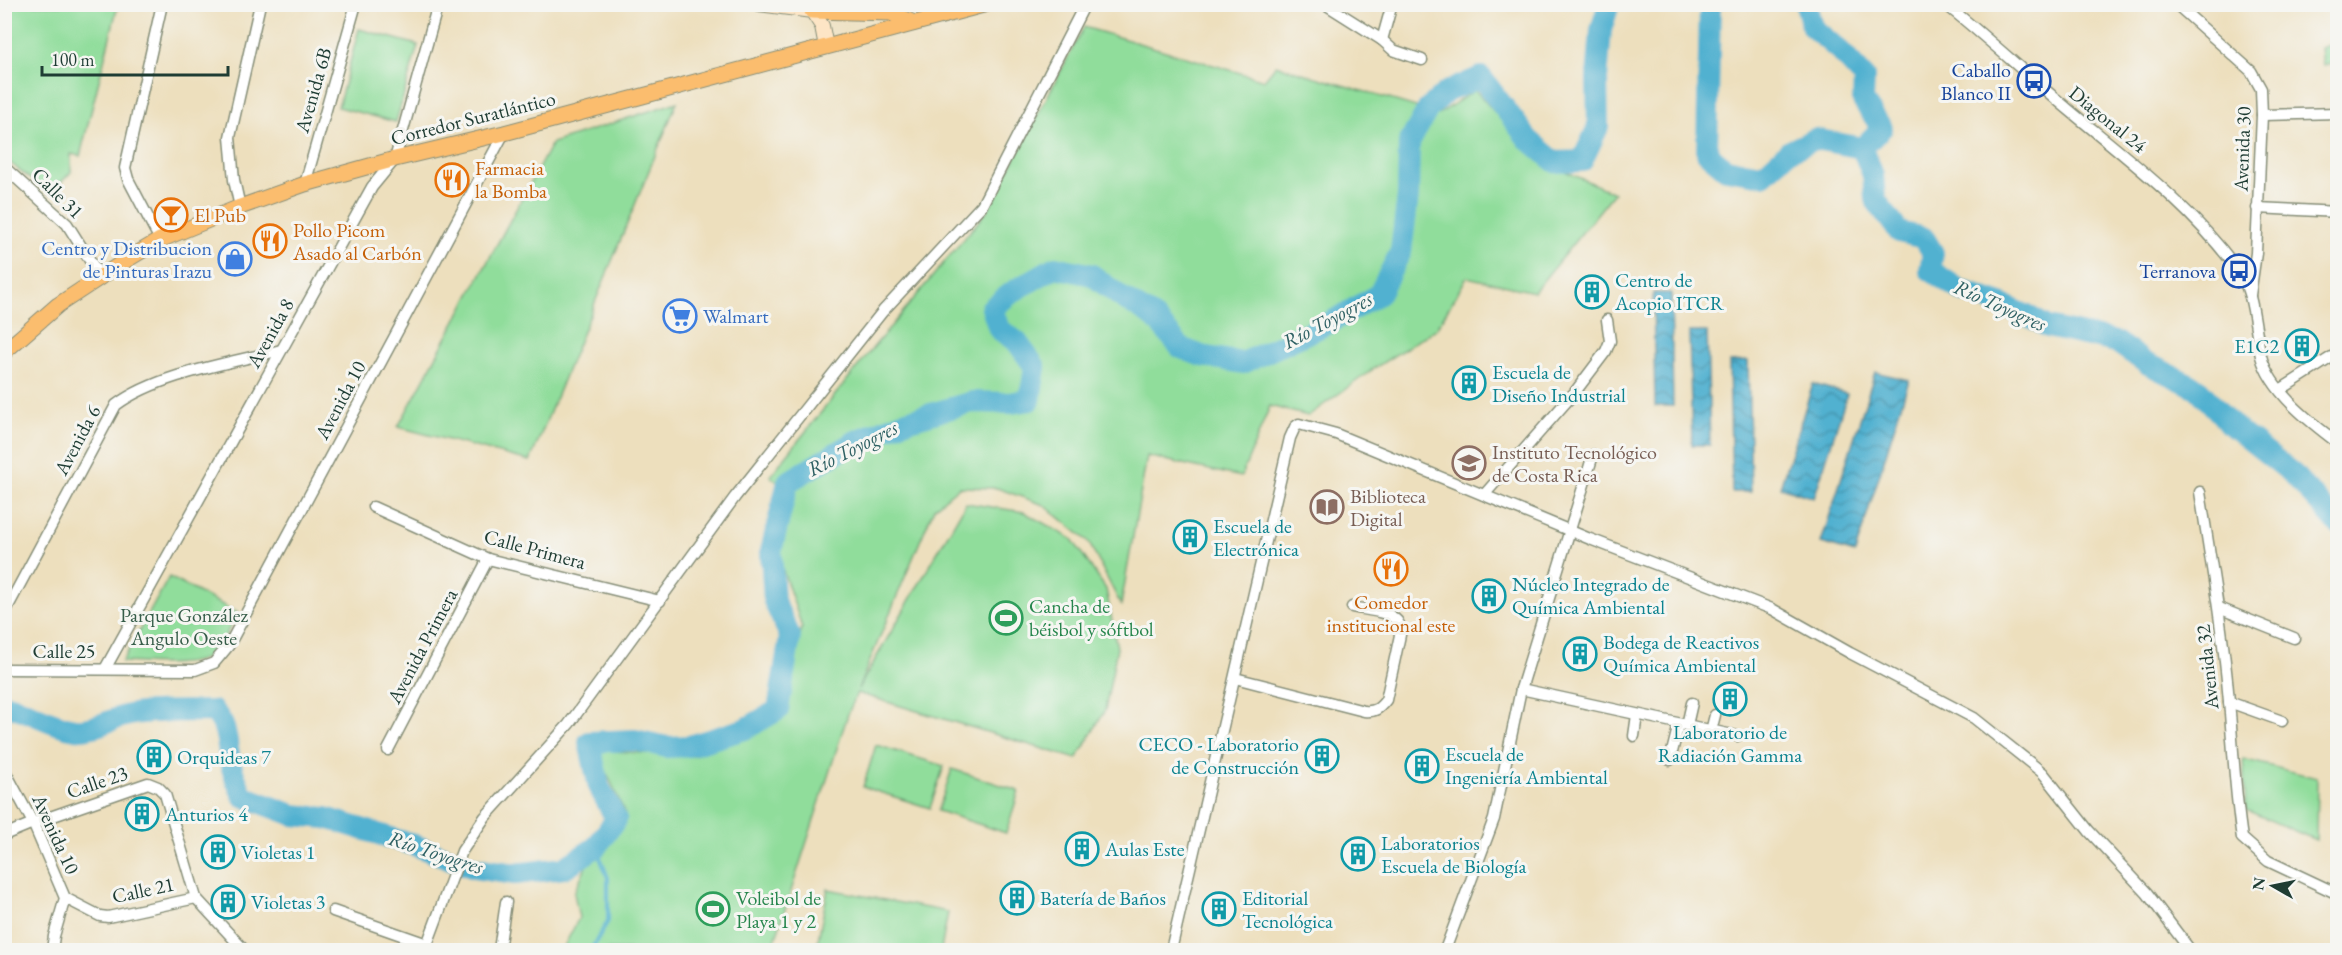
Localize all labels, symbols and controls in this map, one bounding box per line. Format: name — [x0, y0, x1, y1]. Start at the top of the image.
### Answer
scale bar — [42, 39, 228, 77]
street label: Avenida 6B — [288, 44, 338, 137]
text: 100 m — [51, 48, 95, 71]
place label: Caballo Blanco II — [1941, 57, 2011, 106]
bus stop icon: Caballo Blanco II — [2016, 63, 2052, 99]
street label: Diagonal 24 — [2064, 80, 2153, 159]
street label: Corredor Suratlántico — [388, 85, 558, 151]
street label: Avenida 30 — [2227, 106, 2256, 193]
place label: Farmacia la Bomba — [475, 155, 547, 204]
street label: Calle 31 — [27, 162, 89, 224]
restaurant icon: Farmacia la Bomba — [434, 162, 470, 198]
bar icon: El Pub — [153, 197, 189, 233]
place label: El Pub — [194, 202, 246, 228]
place label: Pollo Picom Asado al Carbón — [292, 217, 422, 266]
restaurant icon: Pollo Picom Asado al Carbón — [252, 223, 288, 259]
place label: Centro y Distribucion de Pinturas Irazu — [41, 235, 212, 284]
shop icon: Centro y Distribucion de Pinturas Irazu — [217, 241, 253, 277]
bus stop icon: Terranova — [2221, 253, 2257, 289]
place label: Terranova — [2139, 258, 2216, 284]
place label: Centro de Acopio ITCR — [1614, 267, 1725, 316]
water label: Río Toyogres — [1950, 273, 2050, 337]
building icon: Centro de Acopio ITCR — [1574, 274, 1610, 310]
water label: Río Toyogres — [1277, 285, 1377, 355]
street label: Avenida 8 — [240, 294, 300, 373]
supermarket icon: Walmart — [662, 298, 698, 334]
place label: Walmart — [703, 303, 769, 329]
building icon: E1C2 — [2284, 328, 2320, 364]
place label: E1C2 — [2234, 333, 2279, 359]
street label: Avenida 10 — [308, 356, 372, 445]
place label: Escuela de Diseño Industrial — [1492, 359, 1626, 408]
building icon: Escuela de Diseño Industrial — [1451, 365, 1487, 401]
street label: Avenida 6 — [47, 400, 106, 480]
water label: Río Toyogres — [802, 414, 902, 482]
place label: Instituto Tecnológico de Costa Rica — [1492, 439, 1657, 488]
school or university icon: Instituto Tecnológico de Costa Rica — [1451, 445, 1487, 481]
place label: Biblioteca Digital — [1350, 483, 1426, 532]
library icon: Biblioteca Digital — [1309, 489, 1345, 525]
place label: Escuela de Electrónica — [1213, 513, 1299, 562]
building icon: Escuela de Electrónica — [1172, 519, 1208, 555]
street label: Calle Primera — [481, 523, 589, 575]
restaurant icon: Comedor institucional este — [1373, 551, 1409, 587]
place label: Núcleo Integrado de Química Ambiental — [1512, 571, 1670, 620]
building icon: Núcleo Integrado de Química Ambiental — [1471, 578, 1507, 614]
street label: Avenida Primera — [380, 584, 463, 709]
place label: Comedor institucional este — [1327, 589, 1455, 638]
place label: Cancha de béisbol y sóftbol — [1029, 593, 1154, 642]
sports icon: Cancha de béisbol y sóftbol — [988, 600, 1024, 636]
park label: Parque González Angulo Oeste — [120, 602, 249, 651]
street label: Avenida 32 — [2190, 623, 2224, 712]
place label: Bodega de Reactivos Química Ambiental — [1603, 629, 1759, 678]
building icon: Bodega de Reactivos Química Ambiental — [1562, 636, 1598, 672]
street label: Calle 25 — [33, 638, 95, 664]
building icon: Laboratorio de Radiación Gamma — [1712, 681, 1748, 717]
place label: Laboratorio de Radiación Gamma — [1658, 719, 1802, 768]
place label: CECO - Laboratorio de Construcción — [1138, 731, 1299, 780]
building icon: CECO - Laboratorio de Construcción — [1304, 738, 1340, 774]
building icon: Orquideas 7 — [136, 739, 172, 775]
place label: Escuela de Ingeniería Ambiental — [1445, 741, 1608, 790]
place label: Orquideas 7 — [177, 744, 271, 770]
building icon: Escuela de Ingeniería Ambiental — [1404, 748, 1440, 784]
street label: Calle 23 — [63, 759, 131, 805]
street label: Avenida 10 — [26, 789, 86, 878]
building icon: Anturios 4 — [124, 796, 160, 832]
place label: Anturios 4 — [164, 801, 248, 827]
water label: Río Toyogres — [385, 824, 487, 880]
place label: Laboratorios Escuela de Biología — [1381, 830, 1526, 879]
building icon: Aulas Este — [1064, 831, 1100, 867]
building icon: Violetas 1 — [200, 834, 236, 870]
place label: Aulas Este — [1104, 836, 1185, 862]
building icon: Laboratorios Escuela de Biología — [1340, 836, 1376, 872]
place label: Violetas 1 — [241, 839, 315, 865]
north arrow — [2243, 856, 2303, 916]
street label: Calle 21 — [110, 871, 176, 909]
text: N — [2247, 876, 2270, 892]
building icon: Batería de Baños — [999, 880, 1035, 916]
building icon: Violetas 3 — [210, 884, 246, 920]
place label: Voleibol de Playa 1 y 2 — [736, 885, 821, 934]
place label: Batería de Baños — [1040, 885, 1166, 911]
place label: Editorial Tecnológica — [1242, 885, 1333, 934]
place label: Violetas 3 — [251, 889, 325, 915]
sports icon: Voleibol de Playa 1 y 2 — [695, 891, 731, 927]
building icon: Editorial Tecnológica — [1201, 891, 1237, 927]

